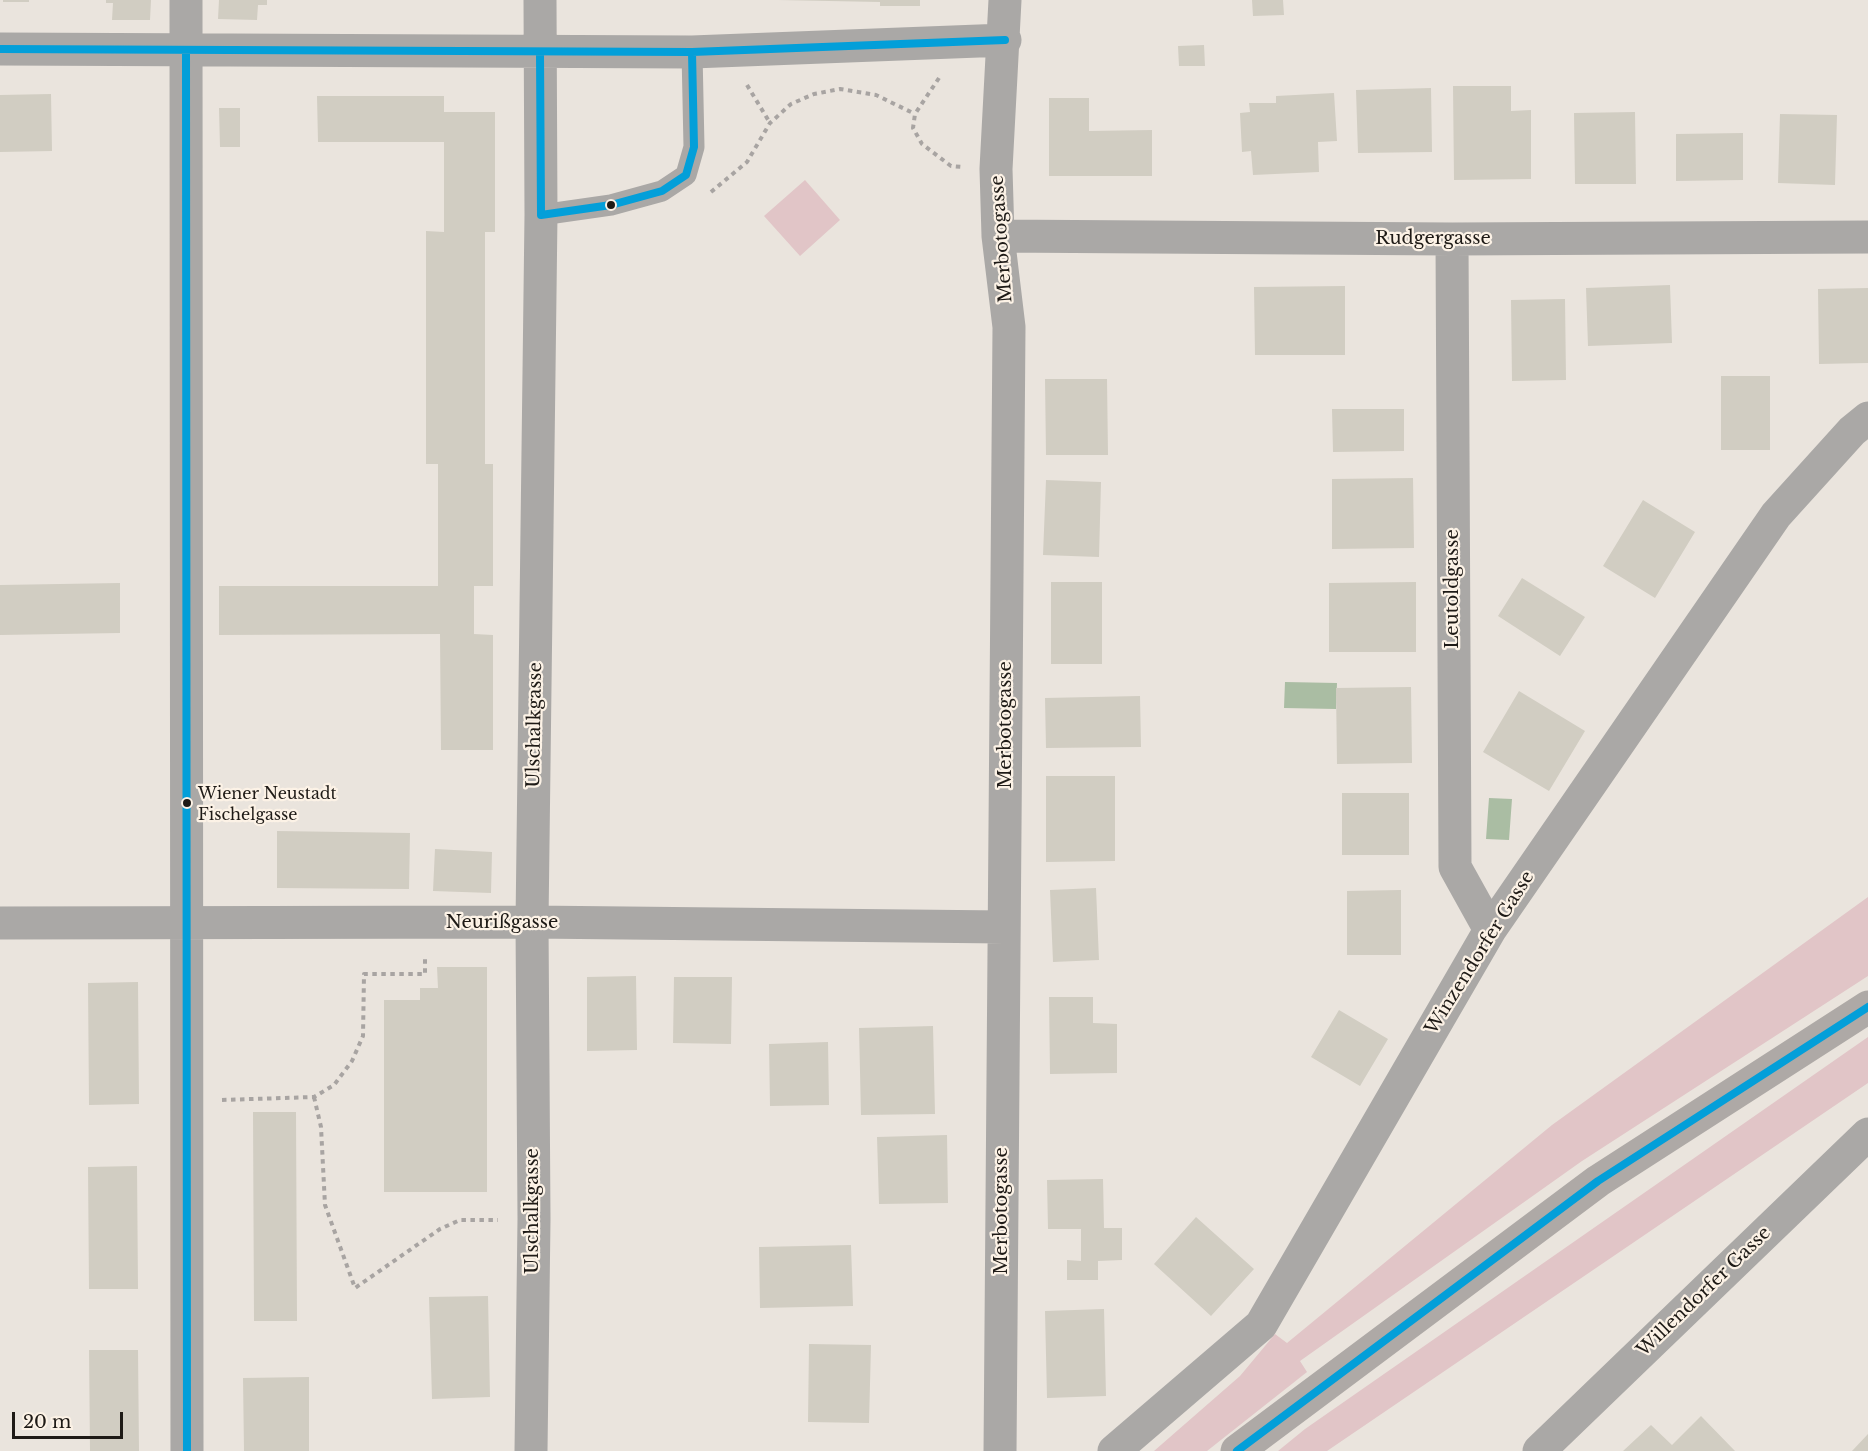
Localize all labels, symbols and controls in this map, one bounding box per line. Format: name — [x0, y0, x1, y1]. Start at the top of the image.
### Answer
street label: Merbotogasse — [987, 175, 1017, 303]
unlabelled marker — [605, 199, 617, 211]
street label: Rudgergasse — [1375, 228, 1491, 250]
street label: Leutoldgasse — [1442, 529, 1464, 649]
street label: Merbotogasse — [995, 661, 1017, 789]
street label: Ulschalkgasse — [523, 662, 547, 788]
place label: Wiener Neustadt Fischelgasse — [198, 784, 337, 822]
marker: Wiener Neustadt Fischelgasse — [181, 797, 193, 809]
street label: Winzendorfer Gasse — [1421, 867, 1539, 1039]
street label: Neurißgasse — [446, 912, 558, 934]
street label: Merbotogasse — [991, 1147, 1013, 1275]
street label: Ulschalkgasse — [522, 1148, 544, 1274]
street label: Willendorfer Gasse — [1633, 1223, 1775, 1361]
scale bar — [15, 1400, 126, 1438]
text: 20 m — [23, 1411, 71, 1433]

